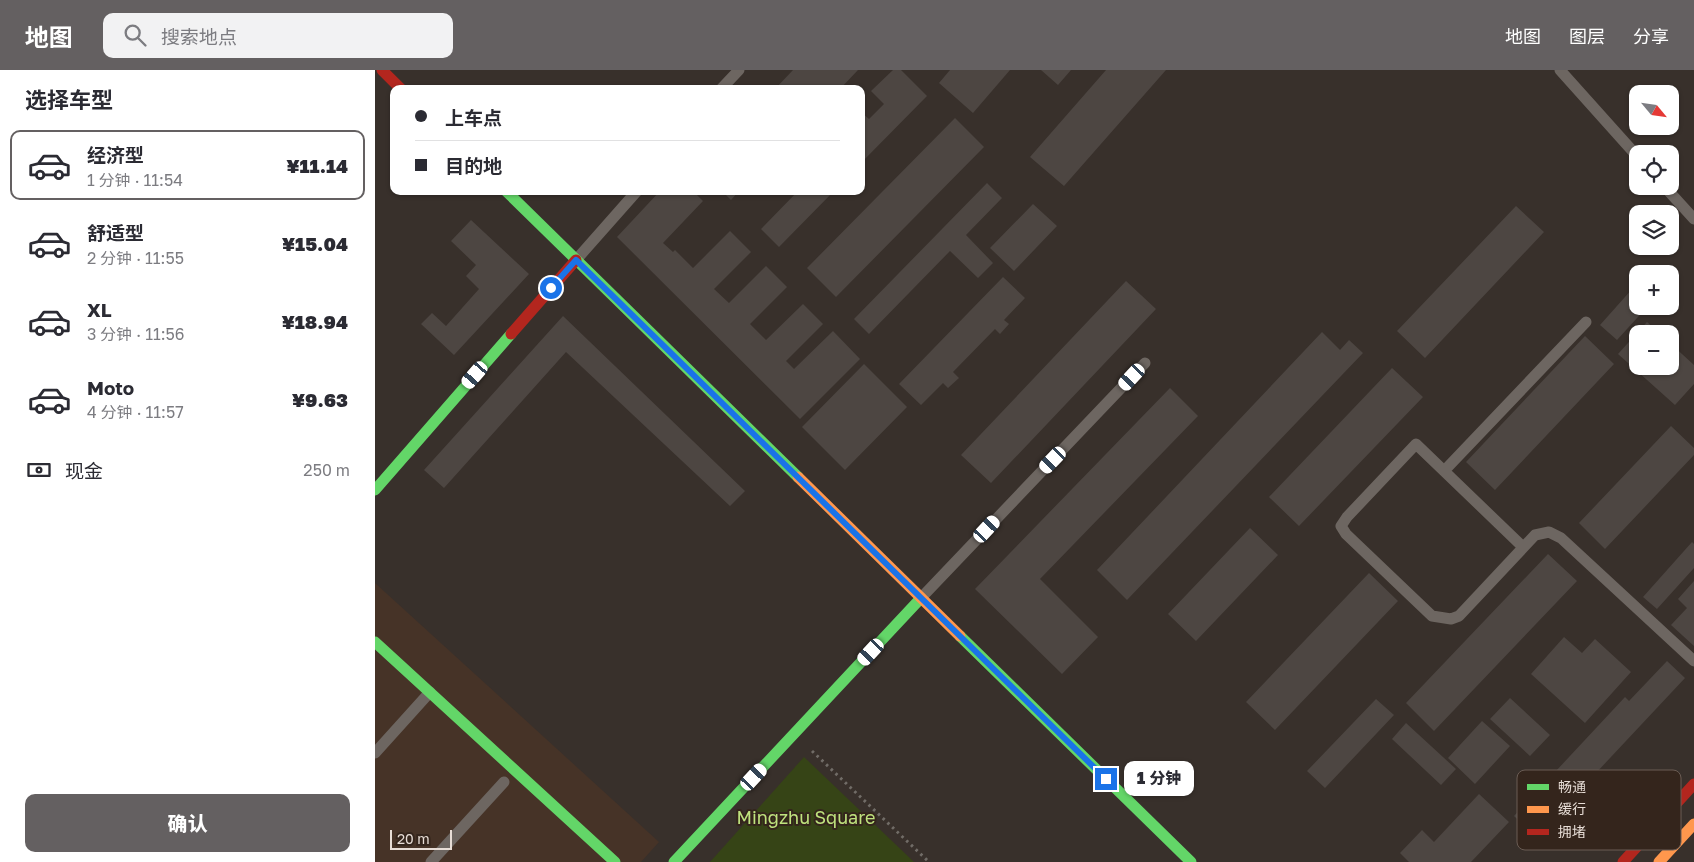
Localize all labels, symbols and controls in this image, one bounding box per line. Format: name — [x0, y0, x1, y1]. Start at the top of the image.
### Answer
search box — [103, 13, 453, 58]
icon: search — [121, 21, 149, 49]
text: 地图 — [25, 22, 73, 51]
text: 搜索地点 — [161, 25, 237, 48]
text: 地图 — [1505, 25, 1541, 47]
text: 图层 — [1569, 25, 1605, 47]
text: 分享 — [1633, 25, 1669, 47]
north arrow — [1629, 85, 1679, 135]
map controls — [1629, 85, 1679, 375]
text: 选择车型 — [25, 86, 113, 113]
text: 上车点 — [445, 106, 502, 129]
icon: car — [27, 143, 72, 188]
text: 经济型 — [87, 143, 144, 166]
button: locate — [1629, 145, 1679, 195]
text: ¥11.14 — [286, 154, 348, 177]
text: 目的地 — [445, 154, 502, 177]
text: 1 分钟 · 11:54 — [87, 170, 183, 190]
button: layers — [1629, 205, 1679, 255]
icon: car — [27, 221, 72, 266]
text: 舒适型 — [87, 221, 144, 244]
text: ¥15.04 — [282, 232, 348, 255]
text: 2 分钟 · 11:55 — [87, 248, 184, 268]
button: + — [1629, 265, 1679, 315]
route start — [540, 277, 562, 299]
text: XL — [87, 298, 112, 321]
icon: car — [27, 299, 72, 344]
text: ¥18.94 — [281, 310, 348, 333]
text: 3 分钟 · 11:56 — [87, 324, 184, 344]
button: − — [1629, 325, 1679, 375]
car — [459, 359, 490, 391]
car — [1116, 361, 1147, 393]
text: Moto — [87, 376, 134, 399]
icon: car — [27, 377, 72, 422]
text: ¥9.63 — [292, 388, 348, 411]
text: 4 分钟 · 11:57 — [87, 402, 184, 422]
car — [1037, 444, 1068, 476]
icon: cash — [25, 456, 53, 484]
text: 现金 — [65, 459, 103, 482]
text: 250 m — [303, 460, 350, 480]
car — [971, 513, 1002, 545]
car — [855, 636, 886, 668]
car — [738, 761, 769, 793]
callout: 1 分钟 — [1123, 762, 1193, 796]
route end — [1095, 768, 1117, 790]
text: 1 分钟 — [1137, 768, 1181, 788]
legend — [1517, 770, 1681, 850]
text: 畅通 — [1558, 778, 1586, 795]
button: 确认 — [25, 794, 350, 852]
text: 缓行 — [1558, 800, 1586, 817]
park label: Mingzhu Square — [736, 806, 876, 828]
text: 拥堵 — [1558, 823, 1586, 840]
scale bar — [390, 827, 453, 850]
text: 20 m — [397, 830, 430, 847]

